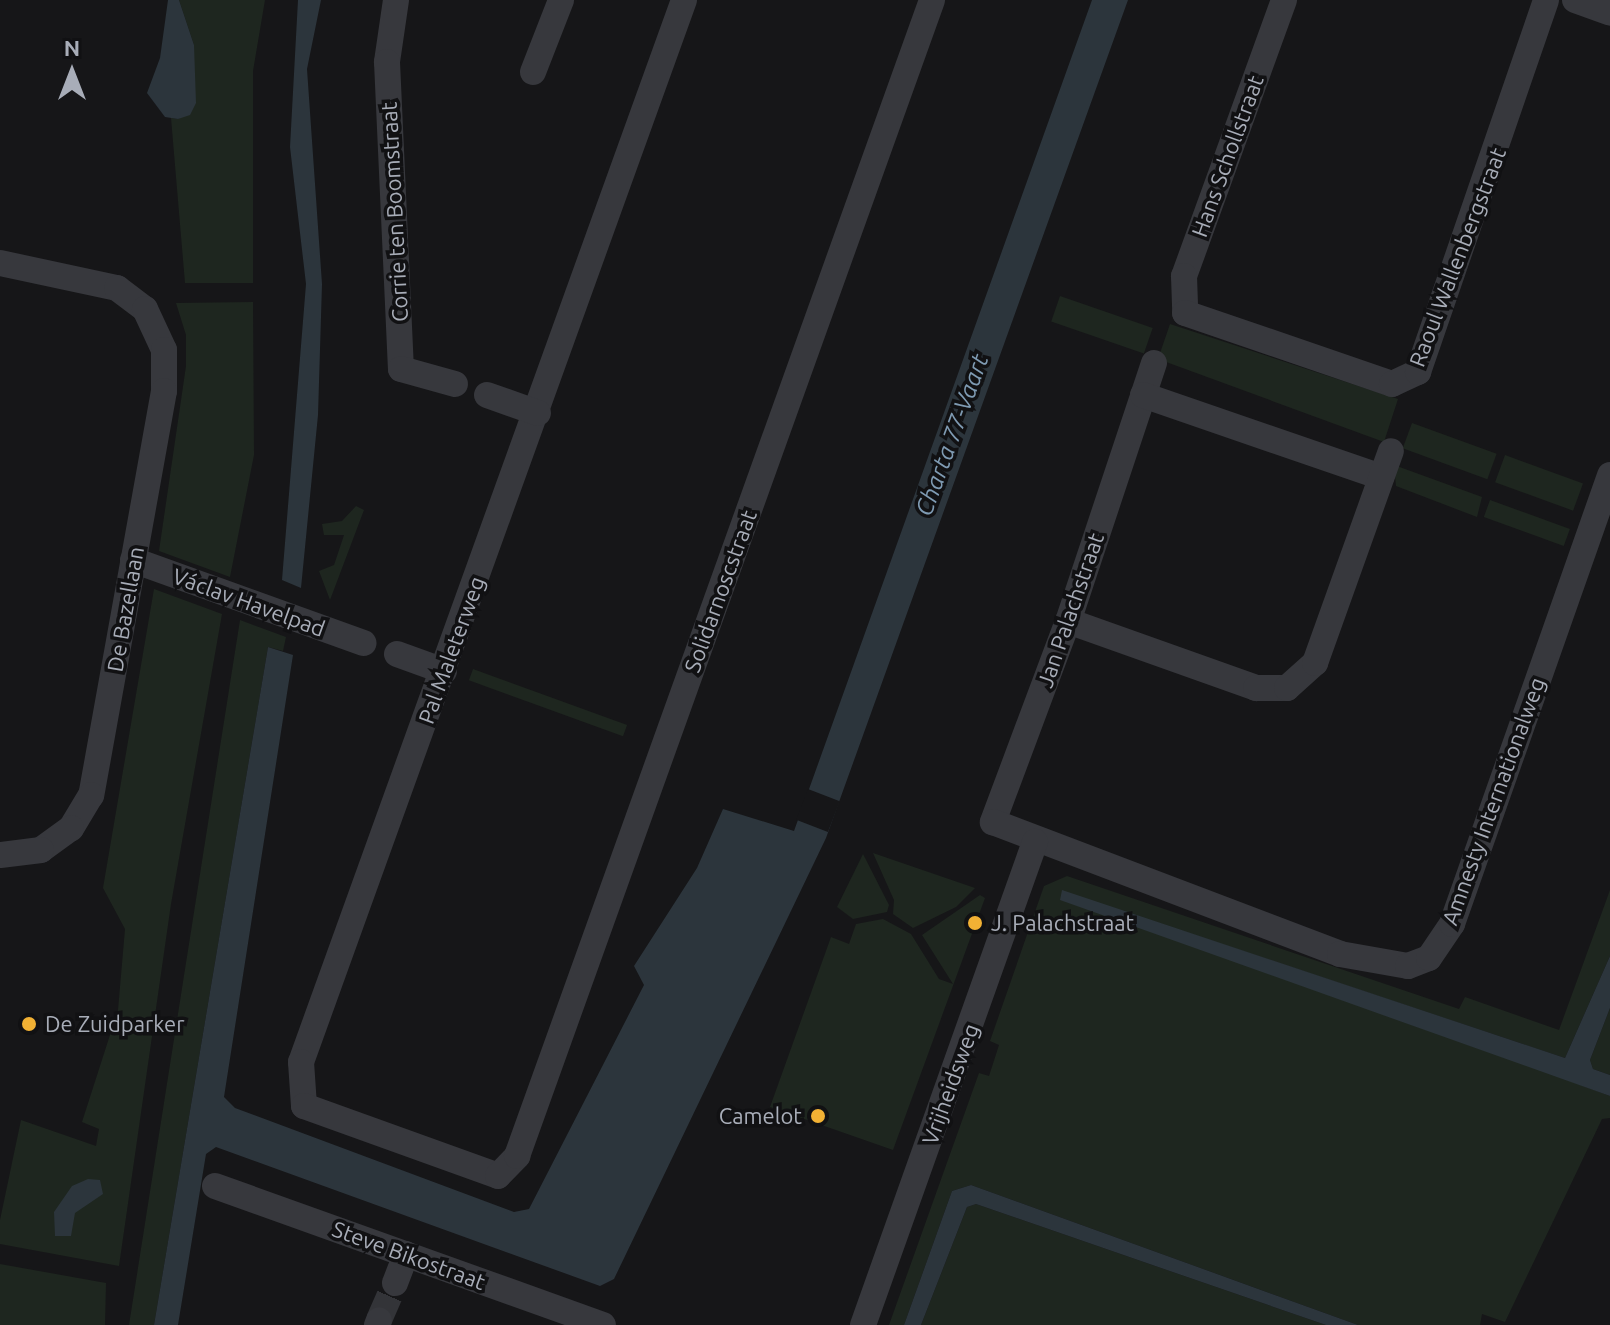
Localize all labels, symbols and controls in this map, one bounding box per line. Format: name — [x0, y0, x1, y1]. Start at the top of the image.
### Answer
north arrow — [32, 32, 112, 112]
text: N — [64, 35, 80, 60]
street label: Hans Schollstraat — [1185, 71, 1269, 241]
street label: Corrie ten Boomstraat — [375, 101, 413, 323]
street label: Raoul Wallenbergstraat — [1403, 144, 1511, 370]
water label: Charta 77-Vaart — [909, 350, 995, 520]
street label: Solidarnoscstraat — [678, 506, 762, 676]
street label: Jan Palachstraat — [1031, 529, 1109, 691]
street label: De Bazellaan — [101, 544, 149, 674]
street label: Václav Havelpad — [169, 562, 329, 642]
street label: Pal Maleterweg — [412, 573, 490, 727]
street label: Amnesty Internationalweg — [1436, 674, 1550, 928]
place label: J. Palachstraat — [991, 910, 1134, 936]
marker: J. Palachstraat — [966, 914, 984, 932]
place label: De Zuidparker — [45, 1011, 185, 1037]
marker: De Zuidparker — [20, 1015, 38, 1033]
street label: Vrijheidsweg — [916, 1020, 984, 1148]
place label: Camelot — [719, 1103, 802, 1129]
marker: Camelot — [809, 1107, 827, 1125]
street label: Steve Bikostraat — [329, 1215, 489, 1295]

